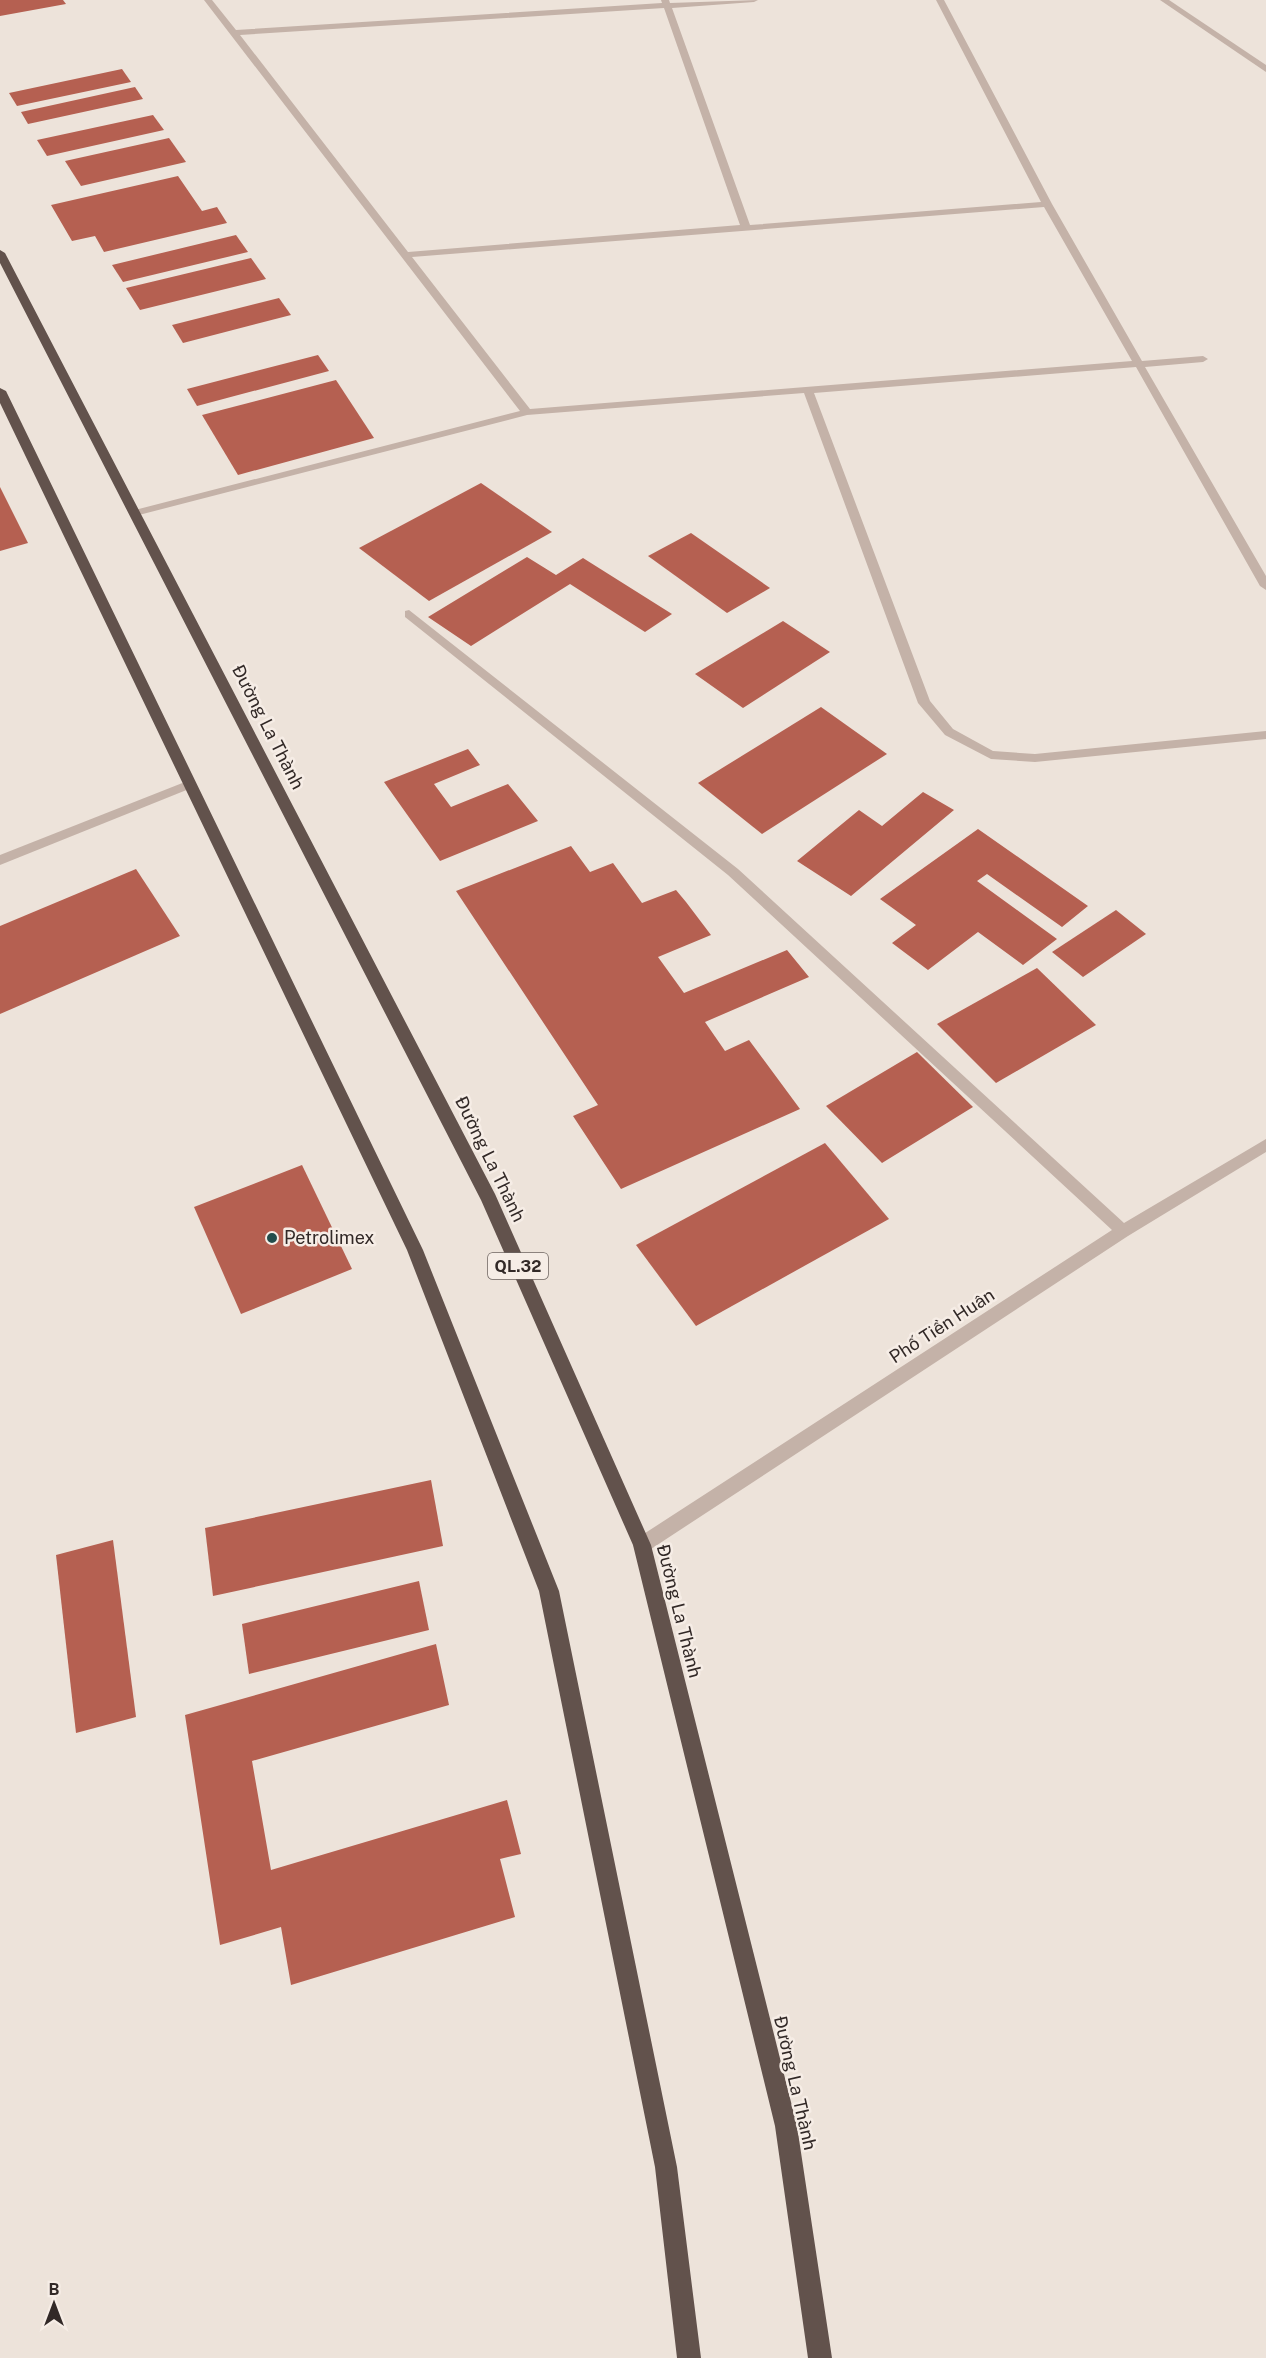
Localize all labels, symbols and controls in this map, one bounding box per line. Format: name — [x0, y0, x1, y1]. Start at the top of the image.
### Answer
street label: Đường La Thành — [228, 661, 309, 793]
street label: Đường La Thành — [451, 1093, 530, 1225]
place label: Petrolimex — [284, 1227, 374, 1248]
marker: Petrolimex — [265, 1231, 279, 1245]
road number: QL.32 — [488, 1253, 548, 1279]
street label: Phố Tiền Huân — [885, 1284, 998, 1367]
street label: Đường La Thành — [653, 1542, 706, 1680]
street label: Đường La Thành — [770, 2014, 821, 2152]
north arrow — [24, 2274, 84, 2334]
text: B — [49, 2280, 60, 2299]

